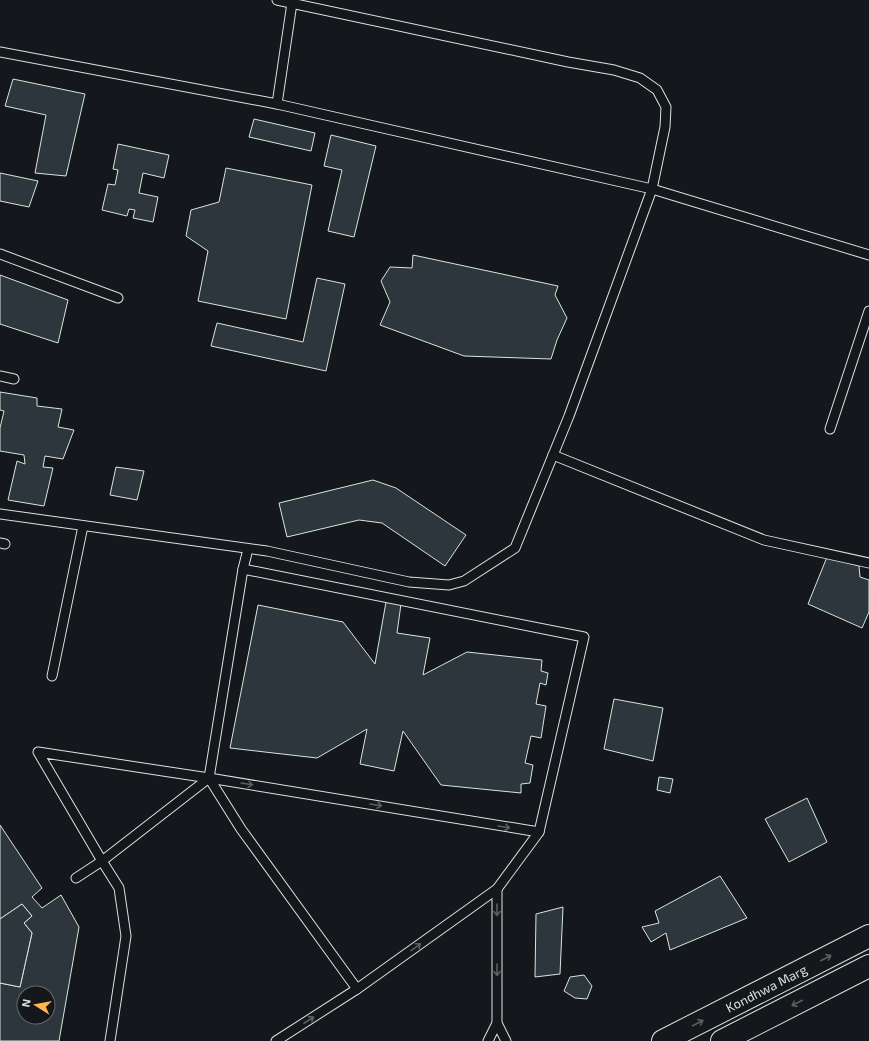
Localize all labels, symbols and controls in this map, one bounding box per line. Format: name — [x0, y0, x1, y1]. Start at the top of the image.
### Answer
one-way arrow — [241, 780, 254, 788]
one-way arrow — [369, 801, 382, 809]
one-way arrow — [497, 823, 510, 831]
one-way arrow — [493, 903, 501, 916]
one-way arrow — [410, 943, 421, 951]
one-way arrow — [820, 954, 832, 961]
street label: Kondhwa Marg — [723, 961, 810, 1016]
one-way arrow — [493, 963, 501, 976]
north arrow — [16, 985, 56, 1025]
text: N — [19, 998, 33, 1008]
one-way arrow — [791, 1000, 803, 1007]
one-way arrow — [303, 1016, 314, 1024]
one-way arrow — [692, 1019, 704, 1026]

